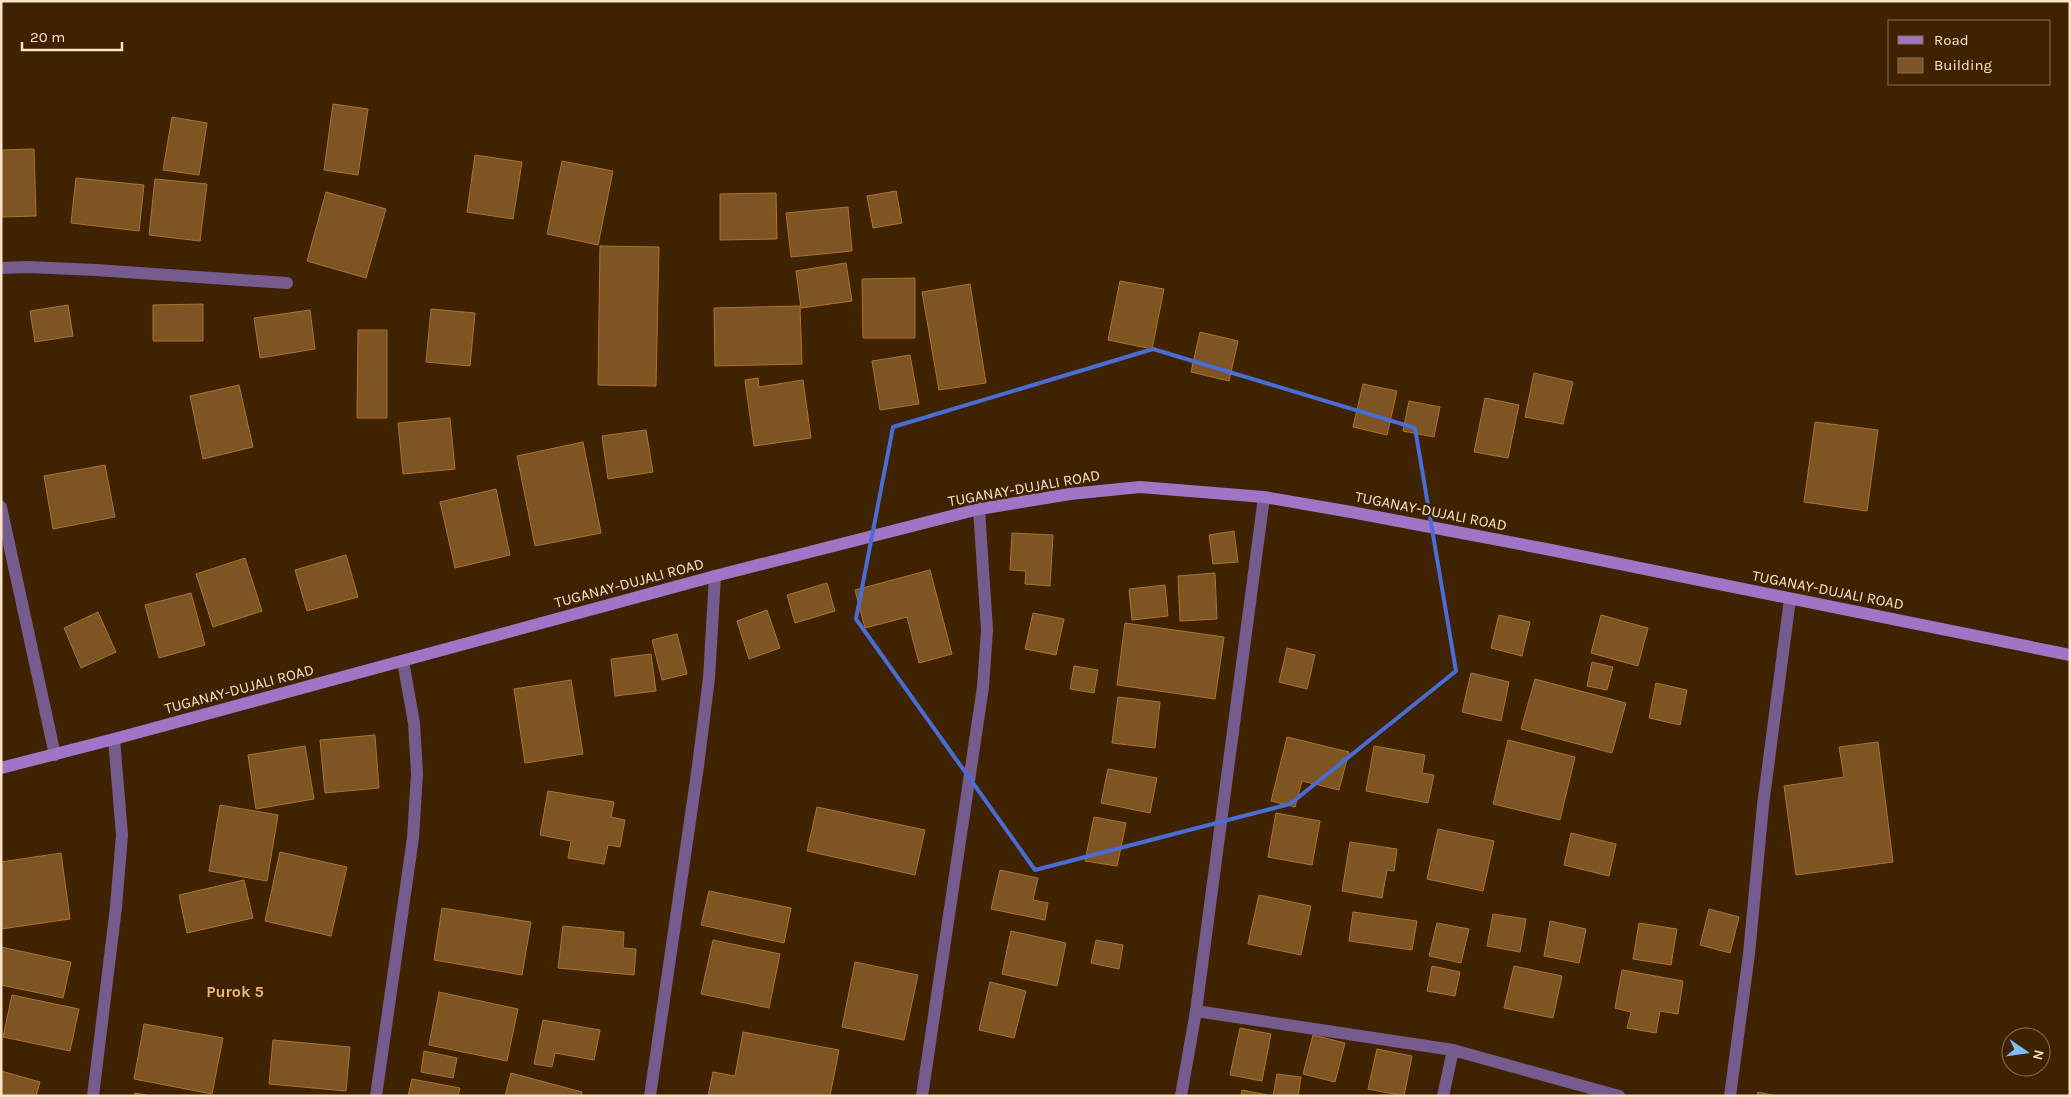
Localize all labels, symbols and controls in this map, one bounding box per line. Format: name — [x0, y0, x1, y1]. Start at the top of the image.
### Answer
scale bar — [22, 20, 122, 52]
legend — [1888, 20, 2051, 85]
text: 20 m — [30, 28, 65, 46]
text: Road — [1934, 31, 1969, 49]
text: Building — [1934, 56, 1992, 74]
street label: TUGANAY-DUJALI ROAD — [947, 466, 1101, 510]
street label: TUGANAY-DUJALI ROAD — [1354, 487, 1508, 535]
street label: TUGANAY-DUJALI ROAD — [552, 554, 706, 612]
street label: TUGANAY-DUJALI ROAD — [1751, 566, 1905, 614]
street label: TUGANAY-DUJALI ROAD — [162, 660, 316, 718]
district label: Purok 5 — [206, 982, 264, 1001]
north arrow — [2001, 1027, 2051, 1077]
text: N — [2029, 1048, 2048, 1062]

